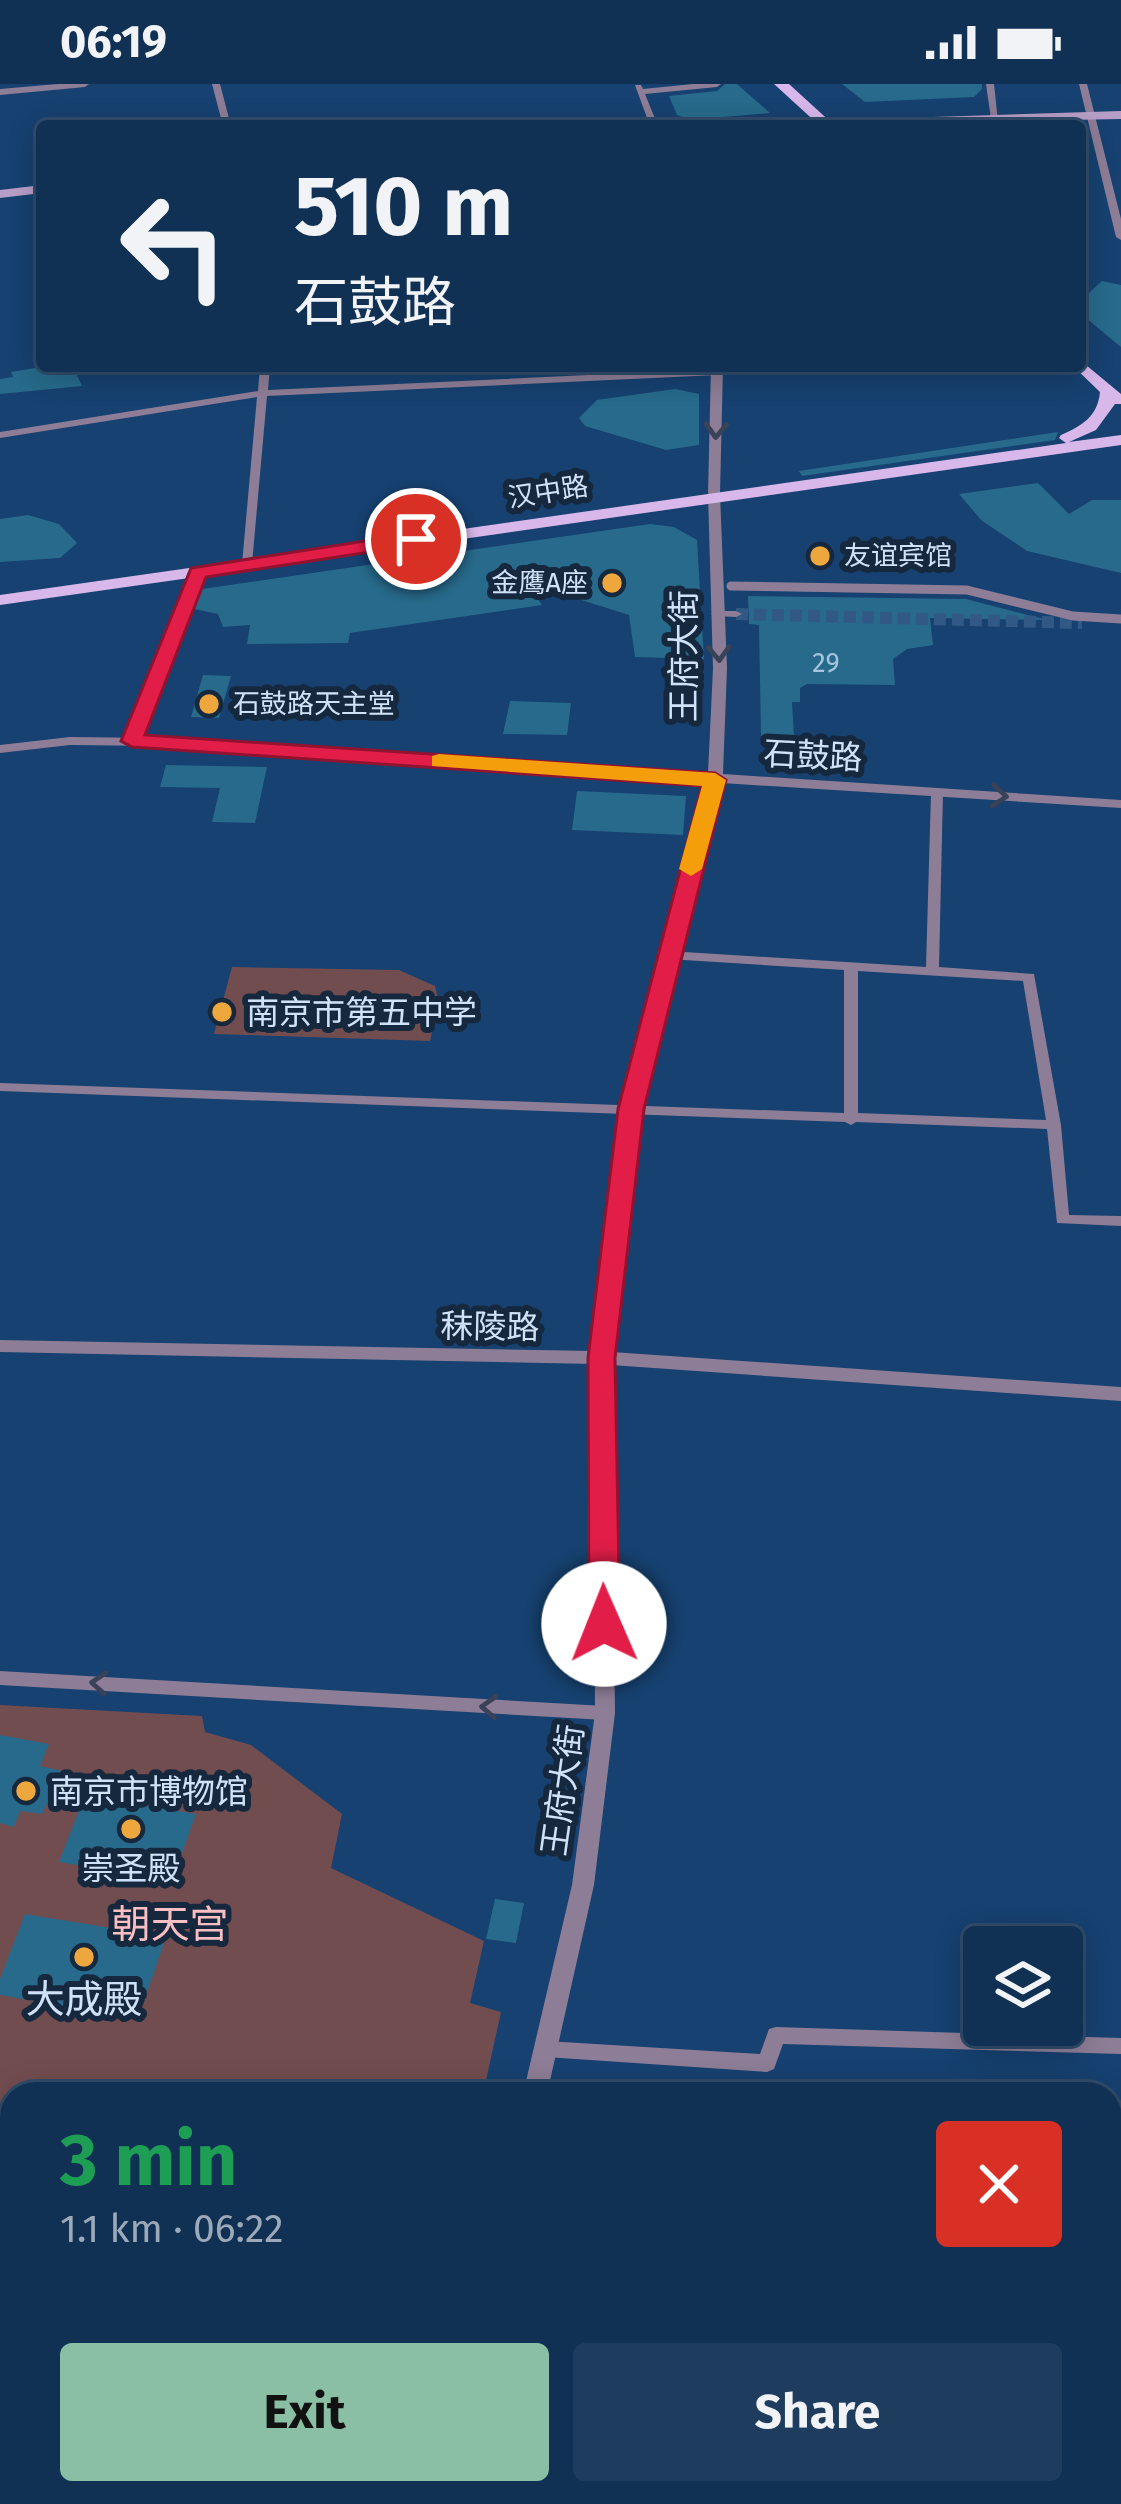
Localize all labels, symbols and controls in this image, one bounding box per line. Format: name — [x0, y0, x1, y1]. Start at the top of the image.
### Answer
text: 06:19 — [60, 15, 167, 69]
text: 510 m — [294, 156, 513, 257]
icon: left — [96, 168, 252, 324]
text: 石鼓路 — [294, 271, 456, 335]
one-way arrow — [703, 421, 729, 440]
street label: 汉中路 — [505, 470, 591, 514]
pin — [365, 488, 467, 590]
icon: arrive — [383, 506, 449, 572]
place label: 友谊宾馆 — [844, 540, 952, 572]
marker: 友谊宾馆 — [807, 543, 833, 569]
place label: 金鹰A座 — [492, 567, 588, 599]
marker: 金鹰A座 — [599, 570, 625, 596]
street label: 王府大街 — [664, 590, 704, 722]
one-way arrow — [706, 644, 732, 663]
house number: 29 — [812, 647, 840, 679]
place label: 石鼓路天主堂 — [233, 688, 395, 720]
marker: 石鼓路天主堂 — [196, 691, 222, 717]
street label: 石鼓路 — [762, 733, 863, 779]
one-way arrow — [990, 783, 1009, 809]
place label: 南京市第五中学 — [246, 993, 477, 1033]
marker: 南京市第五中学 — [209, 999, 235, 1025]
street label: 秣陵路 — [440, 1306, 540, 1348]
position arrow — [541, 1561, 667, 1687]
one-way arrow — [89, 1670, 108, 1696]
one-way arrow — [479, 1694, 498, 1720]
street label: 王府大街 — [534, 1722, 592, 1858]
place label: 南京市博物馆 — [50, 1772, 248, 1812]
marker: 南京市博物馆 — [13, 1778, 39, 1804]
marker: 崇圣殿 — [118, 1816, 144, 1842]
place label: 崇圣殿 — [82, 1849, 181, 1889]
park label: 朝天宫 — [111, 1902, 229, 1948]
map controls — [963, 1926, 1083, 2046]
button: layers — [963, 1926, 1083, 2046]
marker: 大成殿 — [71, 1944, 97, 1970]
place label: 大成殿 — [25, 1977, 143, 2023]
text: 3 min — [60, 2118, 237, 2204]
button: close — [936, 2121, 1062, 2247]
text: 1.1 km · 06:22 — [60, 2206, 284, 2252]
button: Exit — [60, 2343, 549, 2481]
button: Share — [573, 2343, 1062, 2481]

